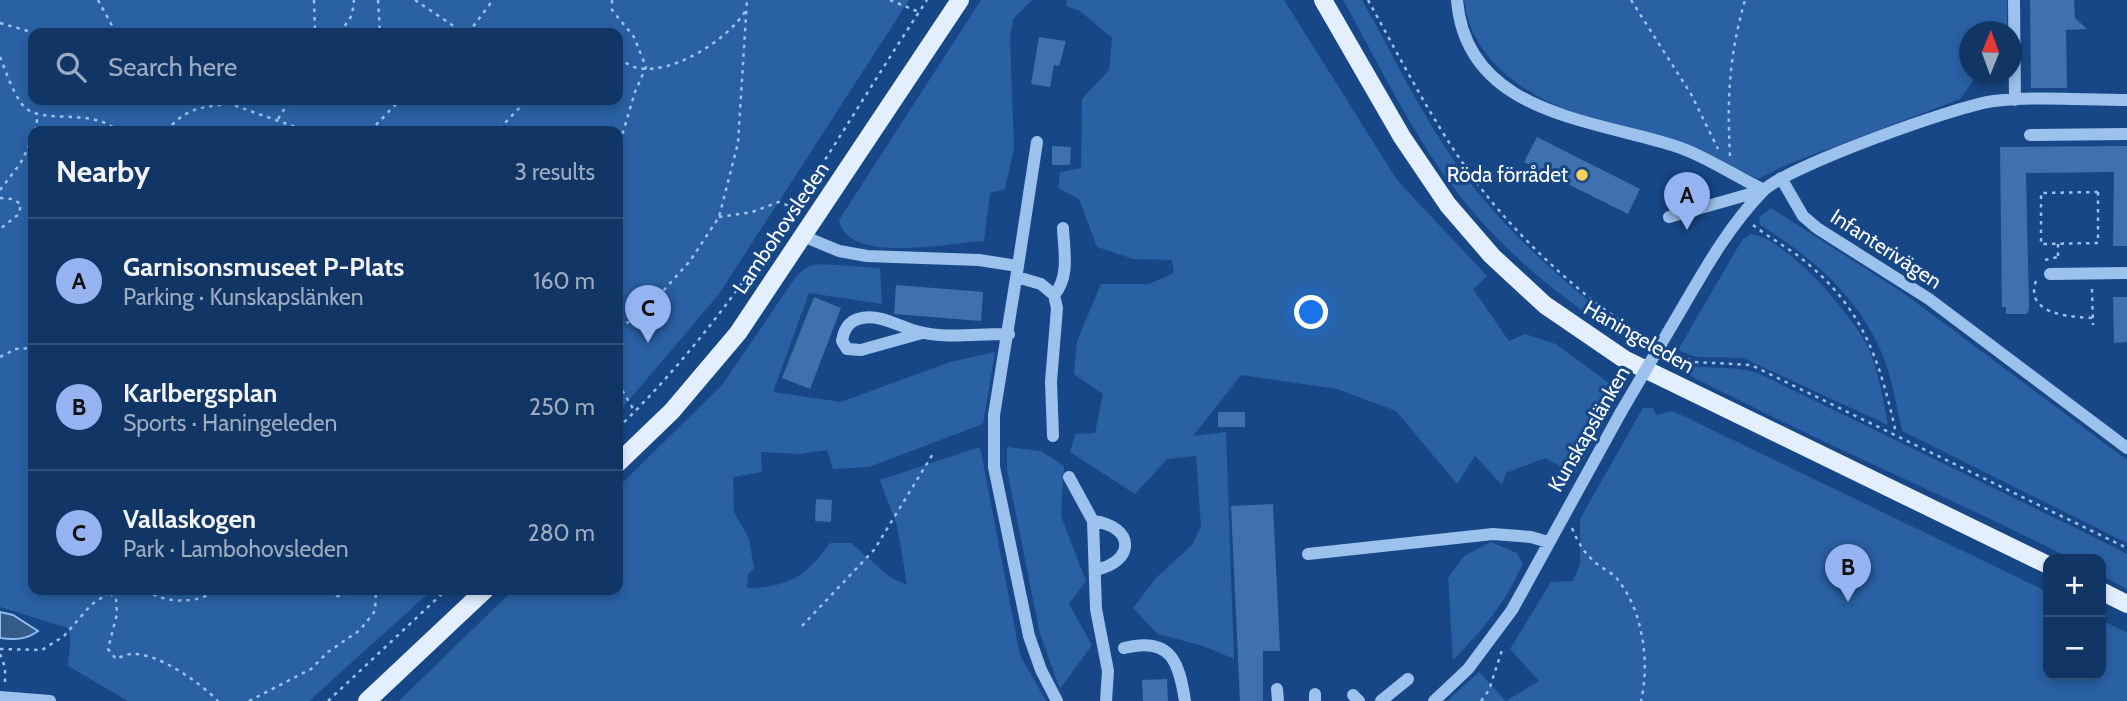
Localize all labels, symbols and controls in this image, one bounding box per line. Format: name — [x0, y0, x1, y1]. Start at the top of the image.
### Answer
north arrow — [1959, 21, 2022, 84]
search box — [28, 28, 623, 105]
icon: search — [52, 48, 90, 86]
text: Search here — [108, 51, 237, 83]
text: Nearby — [56, 153, 150, 190]
street label: Lambohovsleden — [727, 157, 834, 298]
text: 3 results — [514, 158, 595, 186]
place label: Röda förrådet — [1447, 162, 1568, 187]
marker: Röda förrådet — [1574, 167, 1590, 183]
pin: A — [1664, 172, 1710, 230]
street label: Infanterivägen — [1826, 203, 1946, 294]
text: Garnisonsmuseet P-Plats — [123, 251, 404, 283]
text: A — [72, 267, 86, 295]
text: 160 m — [533, 267, 595, 295]
text: Parking · Kunskapslänken — [123, 283, 364, 311]
pin: C — [625, 285, 671, 343]
your location — [1294, 295, 1328, 329]
street label: Haningeleden — [1579, 295, 1699, 378]
street label: Kunskapslänken — [1543, 362, 1635, 496]
text: Karlbergsplan — [123, 377, 277, 409]
text: B — [72, 393, 86, 421]
text: 250 m — [529, 393, 595, 421]
text: Sports · Haningeleden — [123, 409, 337, 437]
text: Vallaskogen — [123, 503, 256, 535]
text: C — [72, 519, 86, 547]
text: 280 m — [528, 519, 595, 547]
text: Park · Lambohovsleden — [123, 535, 349, 563]
pin: B — [1825, 544, 1871, 602]
map controls — [2043, 554, 2106, 680]
button: + — [2043, 554, 2106, 617]
button: − — [2043, 617, 2106, 680]

